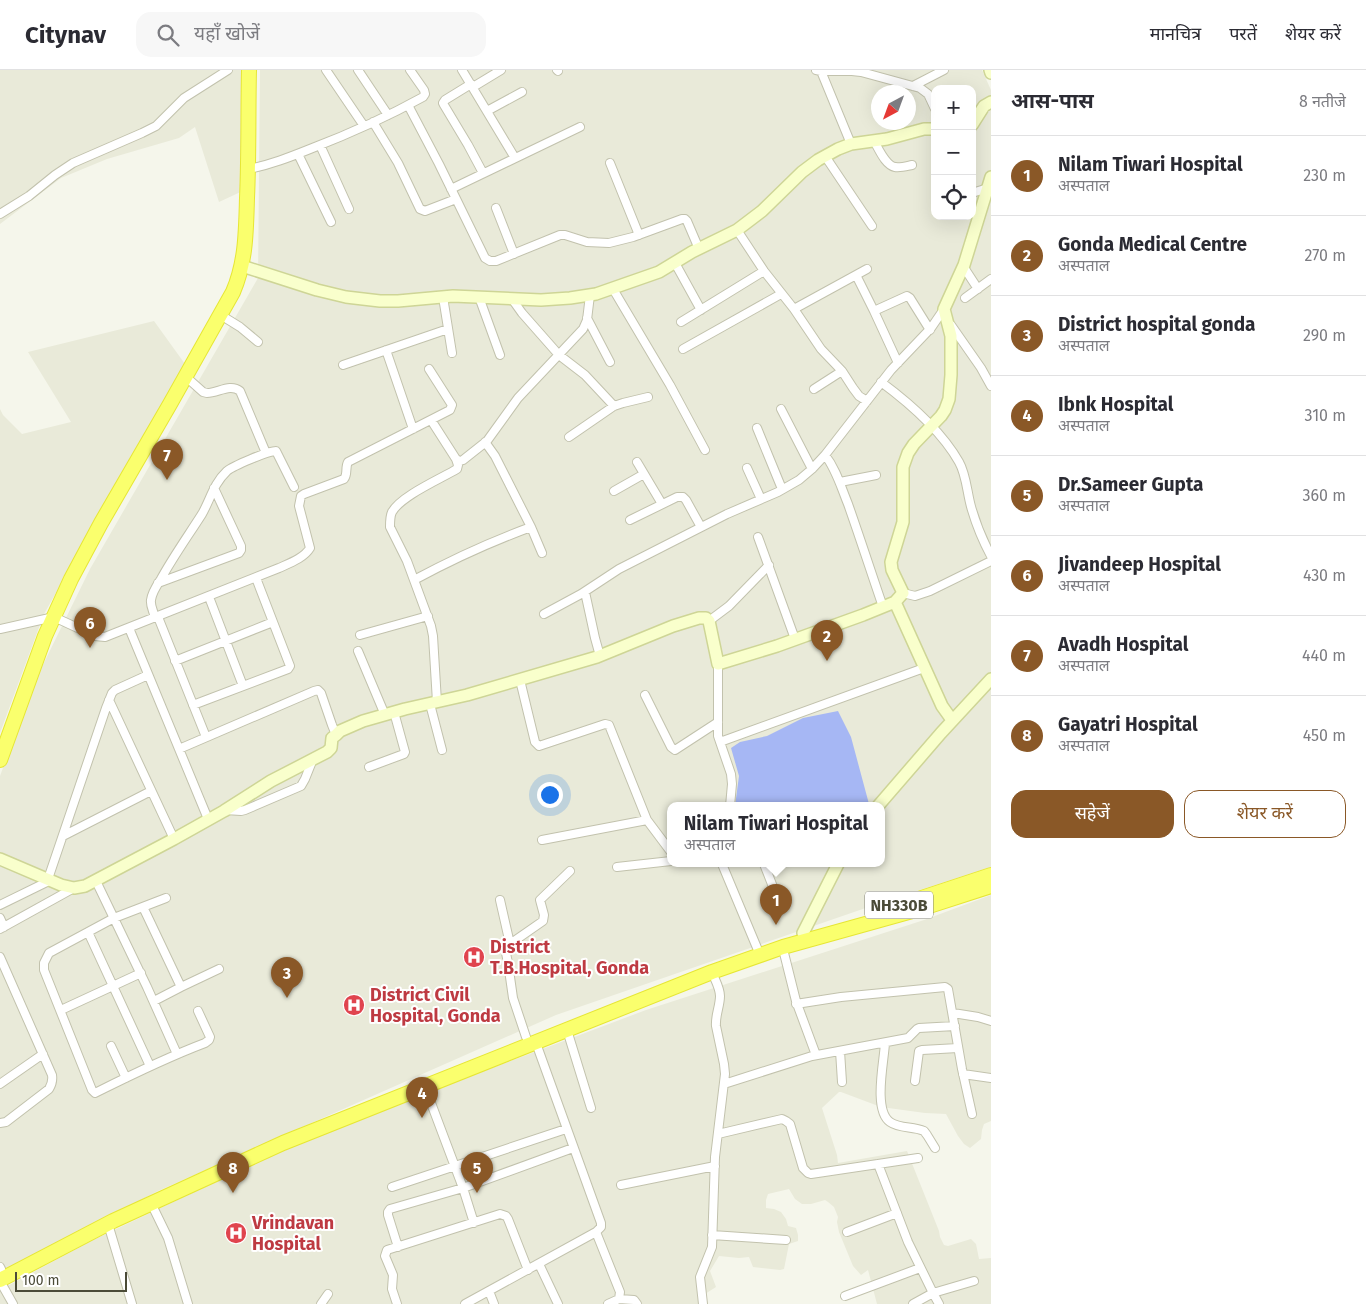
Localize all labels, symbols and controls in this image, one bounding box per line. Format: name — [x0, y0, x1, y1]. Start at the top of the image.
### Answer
search box — [136, 12, 486, 57]
text: Citynav — [25, 21, 106, 49]
icon: search — [154, 21, 182, 49]
text: यहाँ खोजें — [194, 22, 260, 45]
text: मानचित्र — [1150, 23, 1201, 45]
text: परतें — [1229, 23, 1257, 45]
text: शेयर करें — [1285, 23, 1341, 45]
north arrow — [871, 85, 916, 130]
map controls — [931, 85, 976, 220]
button: + — [931, 85, 976, 130]
text: आस-पास — [1011, 88, 1094, 114]
text: 8 नतीजे — [1299, 92, 1346, 111]
button: − — [931, 130, 976, 175]
text: Nilam Tiwari Hospital — [1058, 153, 1243, 176]
text: 1 — [1023, 166, 1031, 185]
text: 230 m — [1303, 166, 1346, 185]
button: locate — [931, 175, 976, 220]
text: अस्पताल — [1058, 176, 1110, 195]
text: Gonda Medical Centre — [1058, 233, 1247, 256]
text: 2 — [1023, 246, 1031, 265]
text: 270 m — [1304, 246, 1346, 265]
text: अस्पताल — [1058, 256, 1110, 275]
text: District hospital gonda — [1058, 313, 1256, 336]
text: 3 — [1023, 326, 1031, 345]
text: 290 m — [1303, 326, 1346, 345]
text: अस्पताल — [1058, 336, 1110, 355]
text: Ibnk Hospital — [1058, 393, 1173, 416]
text: 4 — [1022, 406, 1032, 425]
text: 310 m — [1305, 406, 1346, 425]
text: अस्पताल — [1058, 416, 1110, 435]
pin: 7 — [151, 439, 183, 480]
text: Dr.Sameer Gupta — [1058, 473, 1203, 496]
text: 5 — [1023, 486, 1031, 505]
text: 360 m — [1303, 486, 1346, 505]
text: अस्पताल — [1058, 496, 1110, 515]
text: Jivandeep Hospital — [1058, 553, 1221, 576]
text: 6 — [1022, 566, 1032, 585]
text: 430 m — [1303, 566, 1346, 585]
text: अस्पताल — [1058, 576, 1110, 595]
pin: 6 — [74, 607, 106, 648]
pin: 2 — [811, 620, 843, 661]
text: Avadh Hospital — [1058, 633, 1188, 656]
text: 7 — [1023, 646, 1031, 665]
text: 440 m — [1302, 646, 1346, 665]
text: अस्पताल — [1058, 656, 1110, 675]
text: Gayatri Hospital — [1058, 713, 1198, 736]
text: 8 — [1022, 726, 1032, 745]
text: 450 m — [1303, 726, 1346, 745]
text: अस्पताल — [1058, 736, 1110, 755]
your location — [537, 782, 563, 808]
button: सहेजें — [1011, 790, 1174, 838]
button: शेयर करें — [1184, 790, 1346, 838]
popup — [667, 802, 885, 867]
text: Nilam Tiwari Hospital — [684, 812, 868, 835]
text: अस्पताल — [684, 835, 735, 854]
pin: 1 — [760, 884, 792, 925]
road number: NH330B — [865, 892, 933, 918]
place label: District T.B.Hospital, Gonda — [490, 936, 649, 979]
hospital icon: District T.B.Hospital, Gonda — [462, 945, 486, 969]
pin: 3 — [271, 957, 303, 998]
place label: District Civil Hospital, Gonda — [370, 984, 501, 1027]
hospital icon: District Civil Hospital, Gonda — [342, 993, 366, 1017]
pin: 4 — [406, 1077, 438, 1118]
pin: 8 — [217, 1152, 249, 1193]
pin: 5 — [461, 1152, 493, 1193]
place label: Vrindavan Hospital — [251, 1212, 334, 1255]
hospital icon: Vrindavan Hospital — [224, 1221, 248, 1245]
scale bar — [15, 1269, 128, 1292]
text: 100 m — [22, 1272, 59, 1289]

